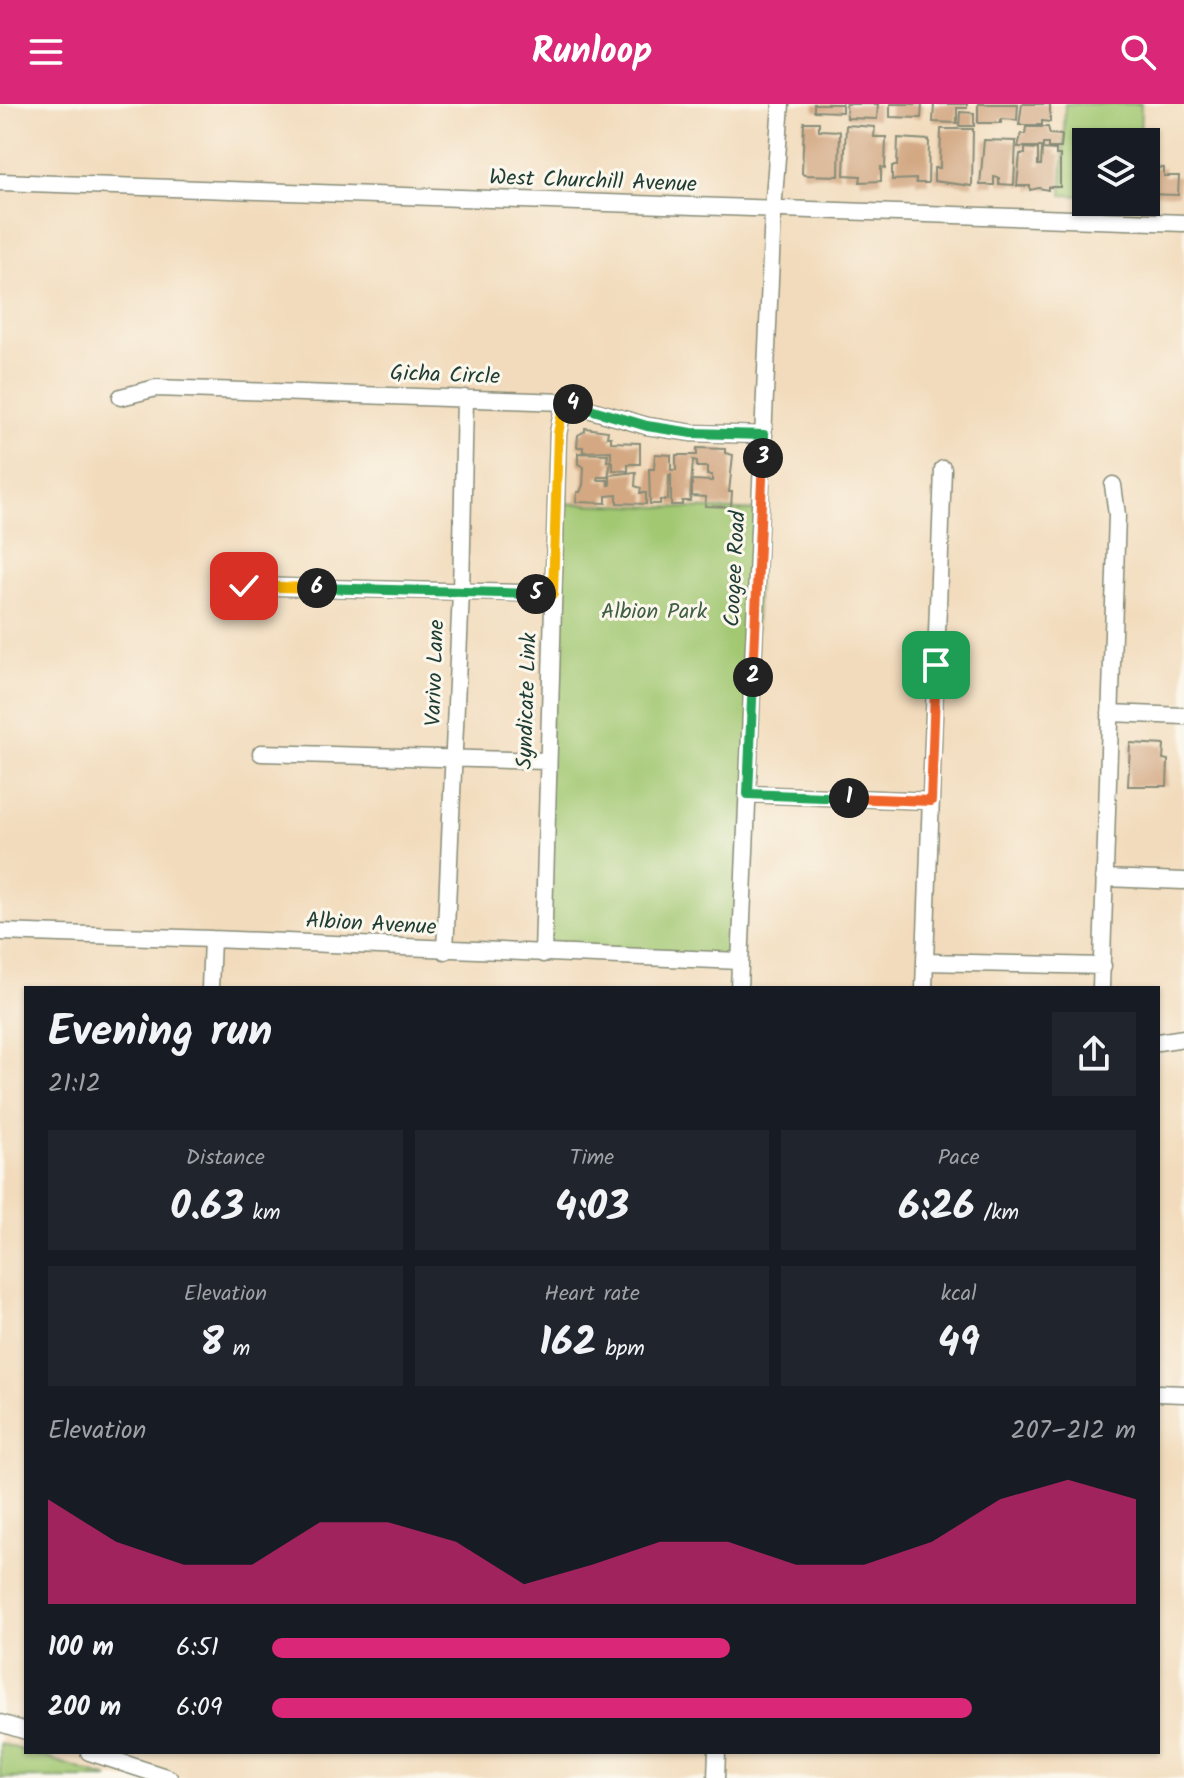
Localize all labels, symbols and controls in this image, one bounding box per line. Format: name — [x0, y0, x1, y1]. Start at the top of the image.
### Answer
text: Runloop — [532, 24, 652, 81]
icon: menu — [24, 30, 68, 74]
icon: search — [1116, 30, 1160, 74]
map controls — [1072, 128, 1160, 216]
button: layers — [1072, 128, 1160, 216]
street label: West Churchill Avenue — [489, 161, 698, 203]
street label: Gicha Circle — [389, 357, 501, 395]
pin: 4 — [553, 384, 593, 424]
text: 4 — [567, 386, 579, 421]
pin: 3 — [743, 438, 783, 478]
text: 3 — [757, 440, 769, 475]
street label: Coogee Road — [715, 509, 757, 628]
pin — [210, 552, 278, 620]
icon: check — [222, 564, 266, 608]
pin: 6 — [297, 568, 337, 608]
text: 6 — [311, 570, 323, 605]
pin: 5 — [516, 574, 556, 614]
text: 5 — [530, 576, 542, 611]
park label: Albion Park — [601, 595, 708, 630]
street label: Varivo Lane — [417, 619, 455, 727]
street label: Syndicate Link — [508, 631, 548, 770]
pin — [902, 631, 970, 699]
icon: arrive — [914, 643, 958, 687]
pin: 2 — [733, 657, 773, 697]
text: 2 — [747, 659, 759, 694]
pin: 1 — [829, 778, 869, 818]
text: 1 — [846, 780, 852, 815]
street label: Albion Avenue — [305, 904, 437, 946]
text: Evening run — [48, 998, 272, 1068]
button: share — [1052, 1012, 1136, 1096]
text: 21:12 — [48, 1063, 101, 1105]
text: Distance — [186, 1141, 265, 1176]
text: Time — [570, 1141, 614, 1176]
text: Pace — [938, 1141, 980, 1176]
text: 0.63 — [170, 1176, 244, 1240]
text: 4:03 — [555, 1176, 629, 1240]
text: 6:26 — [898, 1176, 975, 1240]
text: km — [244, 1196, 280, 1231]
text: /km — [975, 1196, 1019, 1231]
text: Elevation — [184, 1277, 267, 1312]
text: Heart rate — [544, 1277, 640, 1312]
text: kcal — [941, 1277, 977, 1312]
text: 8 — [200, 1312, 224, 1376]
text: 162 — [539, 1312, 596, 1376]
text: 49 — [938, 1312, 980, 1376]
text: m — [224, 1332, 250, 1367]
text: bpm — [596, 1332, 645, 1367]
text: Elevation — [48, 1410, 146, 1452]
text: 207–212 m — [1011, 1410, 1136, 1452]
text: 100 m — [48, 1627, 114, 1669]
text: 6:51 — [176, 1627, 219, 1669]
text: 200 m — [48, 1687, 121, 1729]
text: 6:09 — [176, 1687, 223, 1729]

